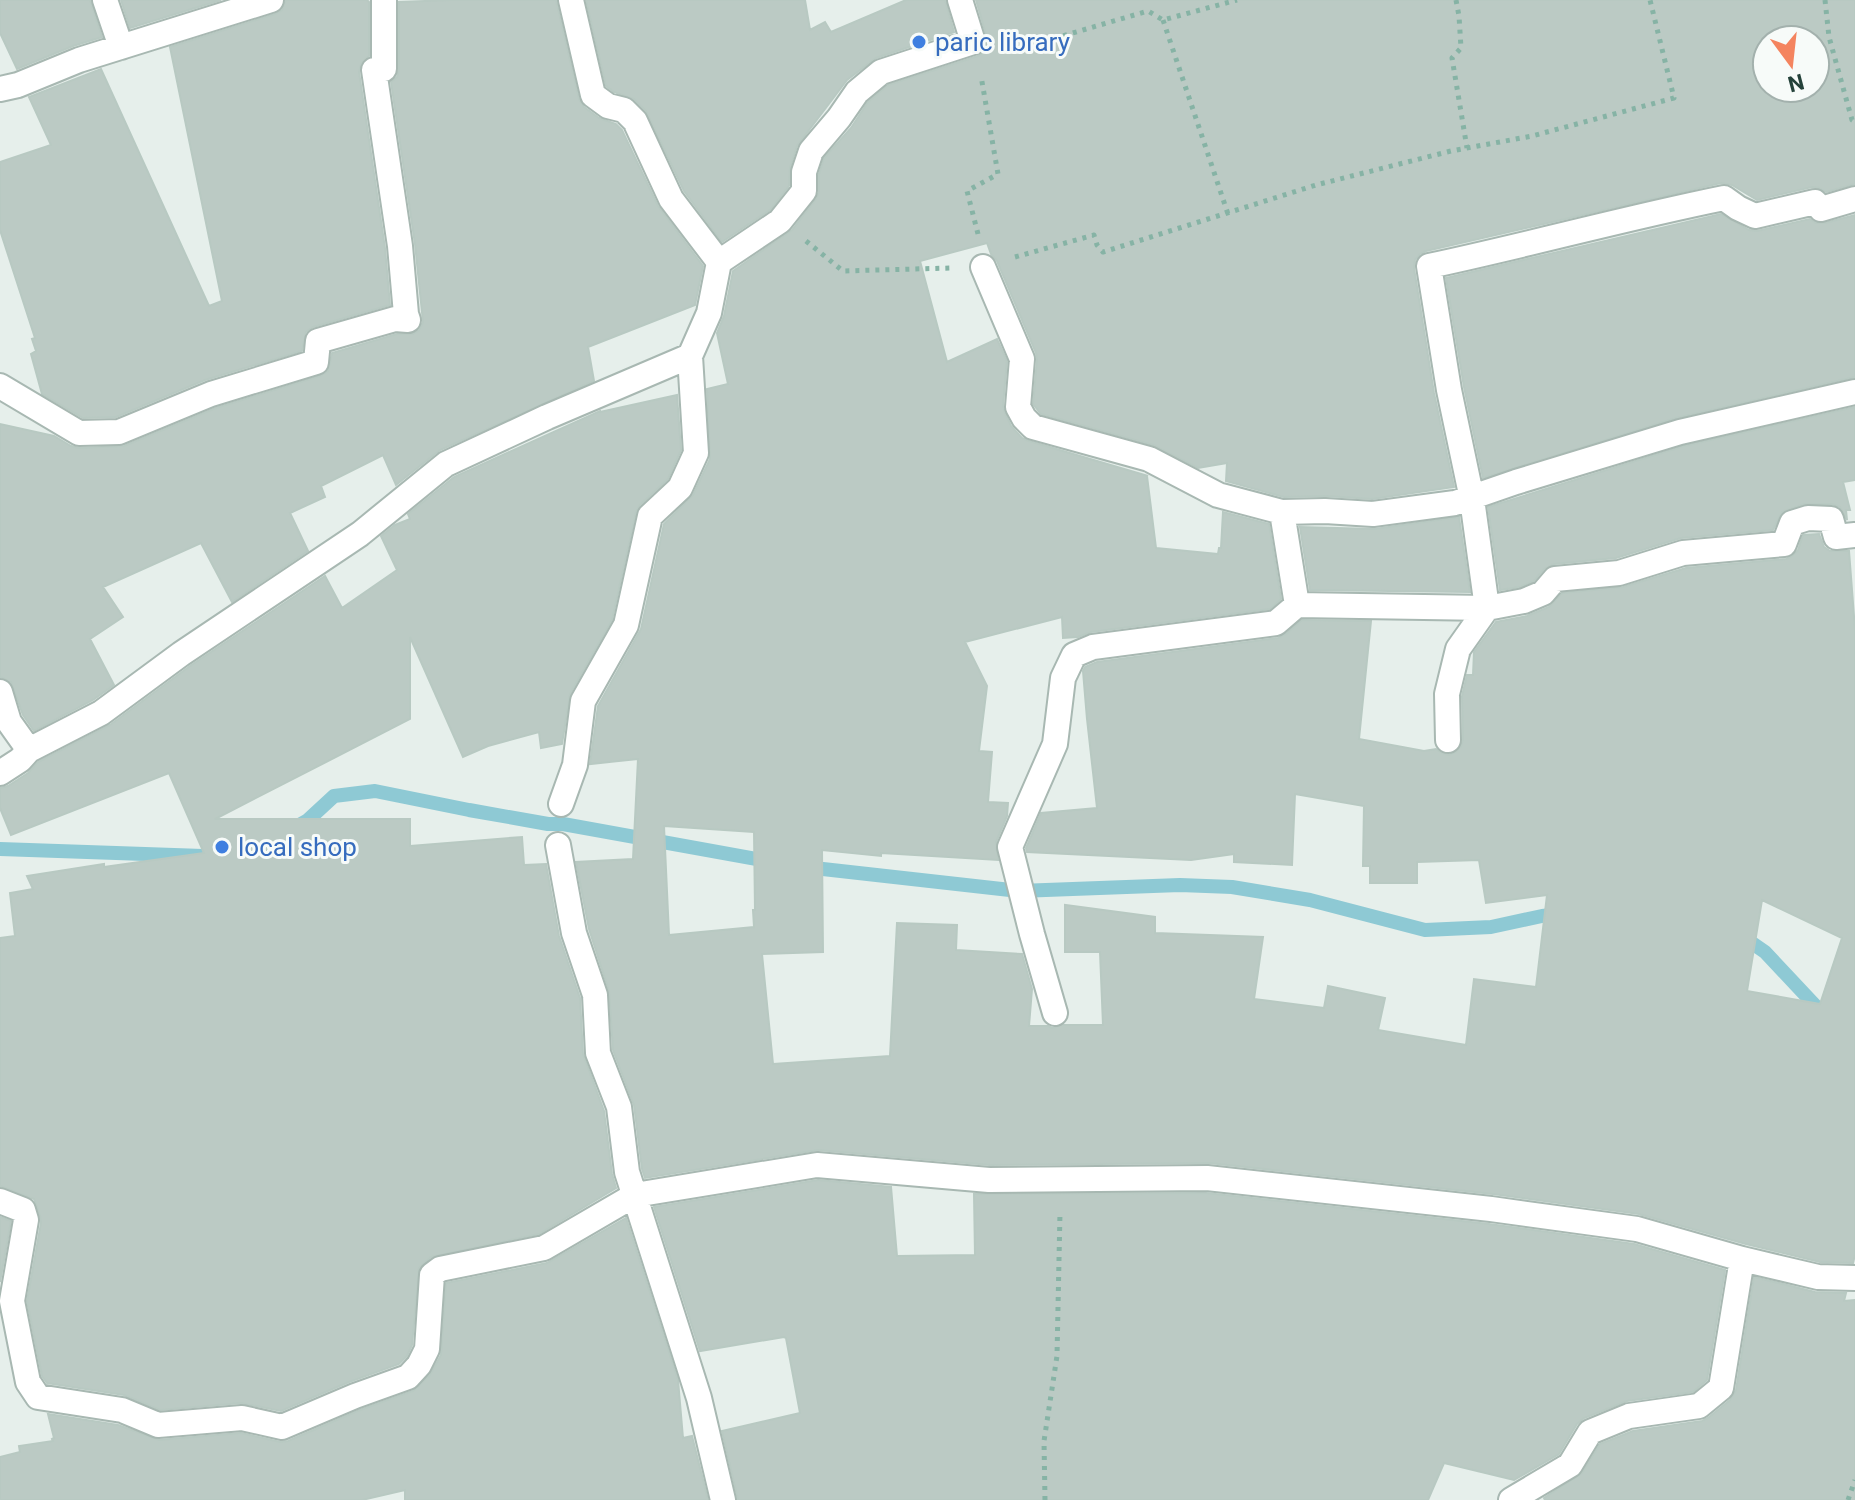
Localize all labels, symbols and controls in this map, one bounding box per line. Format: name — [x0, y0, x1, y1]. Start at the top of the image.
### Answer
north arrow — [1751, 24, 1831, 104]
place label: paric library — [935, 27, 1070, 57]
marker: paric library — [910, 33, 928, 51]
text: N — [1785, 69, 1807, 97]
place label: local shop — [238, 832, 357, 862]
marker: local shop — [213, 838, 231, 856]

